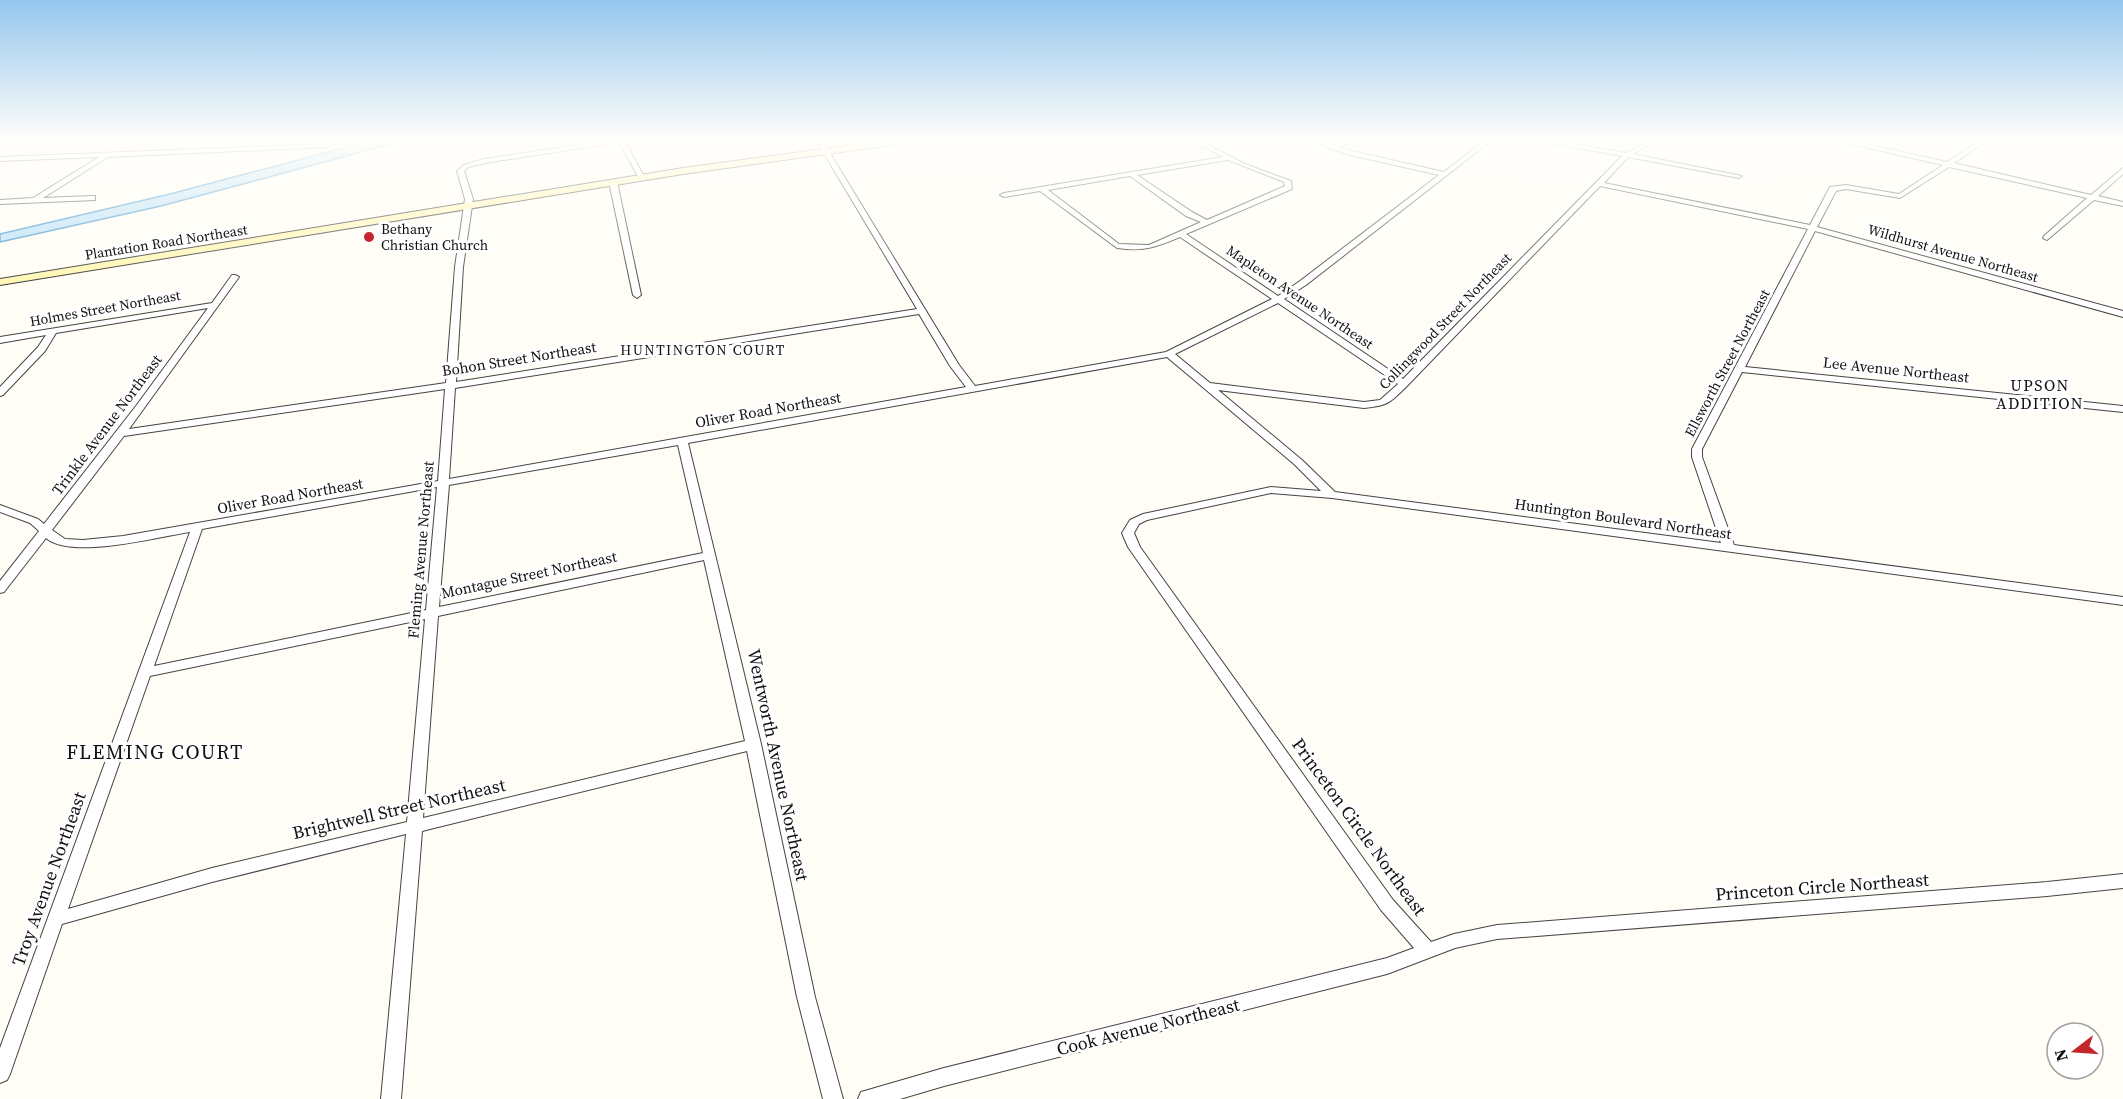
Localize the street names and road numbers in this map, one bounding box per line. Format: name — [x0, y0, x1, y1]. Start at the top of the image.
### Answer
street label: Plantation Road Northeast — [83, 219, 249, 265]
street label: Wildhurst Avenue Northeast — [1865, 219, 2041, 287]
street label: Mapleton Avenue Northeast — [1223, 240, 1378, 354]
street label: Collingwood Street Northeast — [1374, 248, 1516, 394]
street label: Holmes Street Northeast — [28, 285, 182, 331]
street label: Ellsworth Street Northeast — [1680, 285, 1775, 440]
street label: Bohon Street Northeast — [440, 336, 598, 381]
street label: Trinkle Avenue Northeast — [47, 350, 167, 499]
street label: Lee Avenue Northeast — [1822, 351, 1970, 388]
street label: Oliver Road Northeast — [693, 386, 843, 433]
street label: Fleming Avenue Northeast — [402, 460, 439, 640]
street label: Oliver Road Northeast — [215, 472, 365, 519]
street label: Huntington Boulevard Northeast — [1513, 493, 1733, 544]
street label: Montague Street Northeast — [439, 546, 619, 603]
street label: Wentworth Avenue Northeast — [742, 646, 815, 883]
street label: Princeton Circle Northeast — [1286, 733, 1432, 921]
street label: Brightwell Street Northeast — [290, 772, 508, 845]
street label: Troy Avenue Northeast — [5, 788, 92, 969]
street label: Princeton Circle Northeast — [1714, 867, 1930, 906]
street label: Cook Avenue Northeast — [1054, 992, 1242, 1061]

